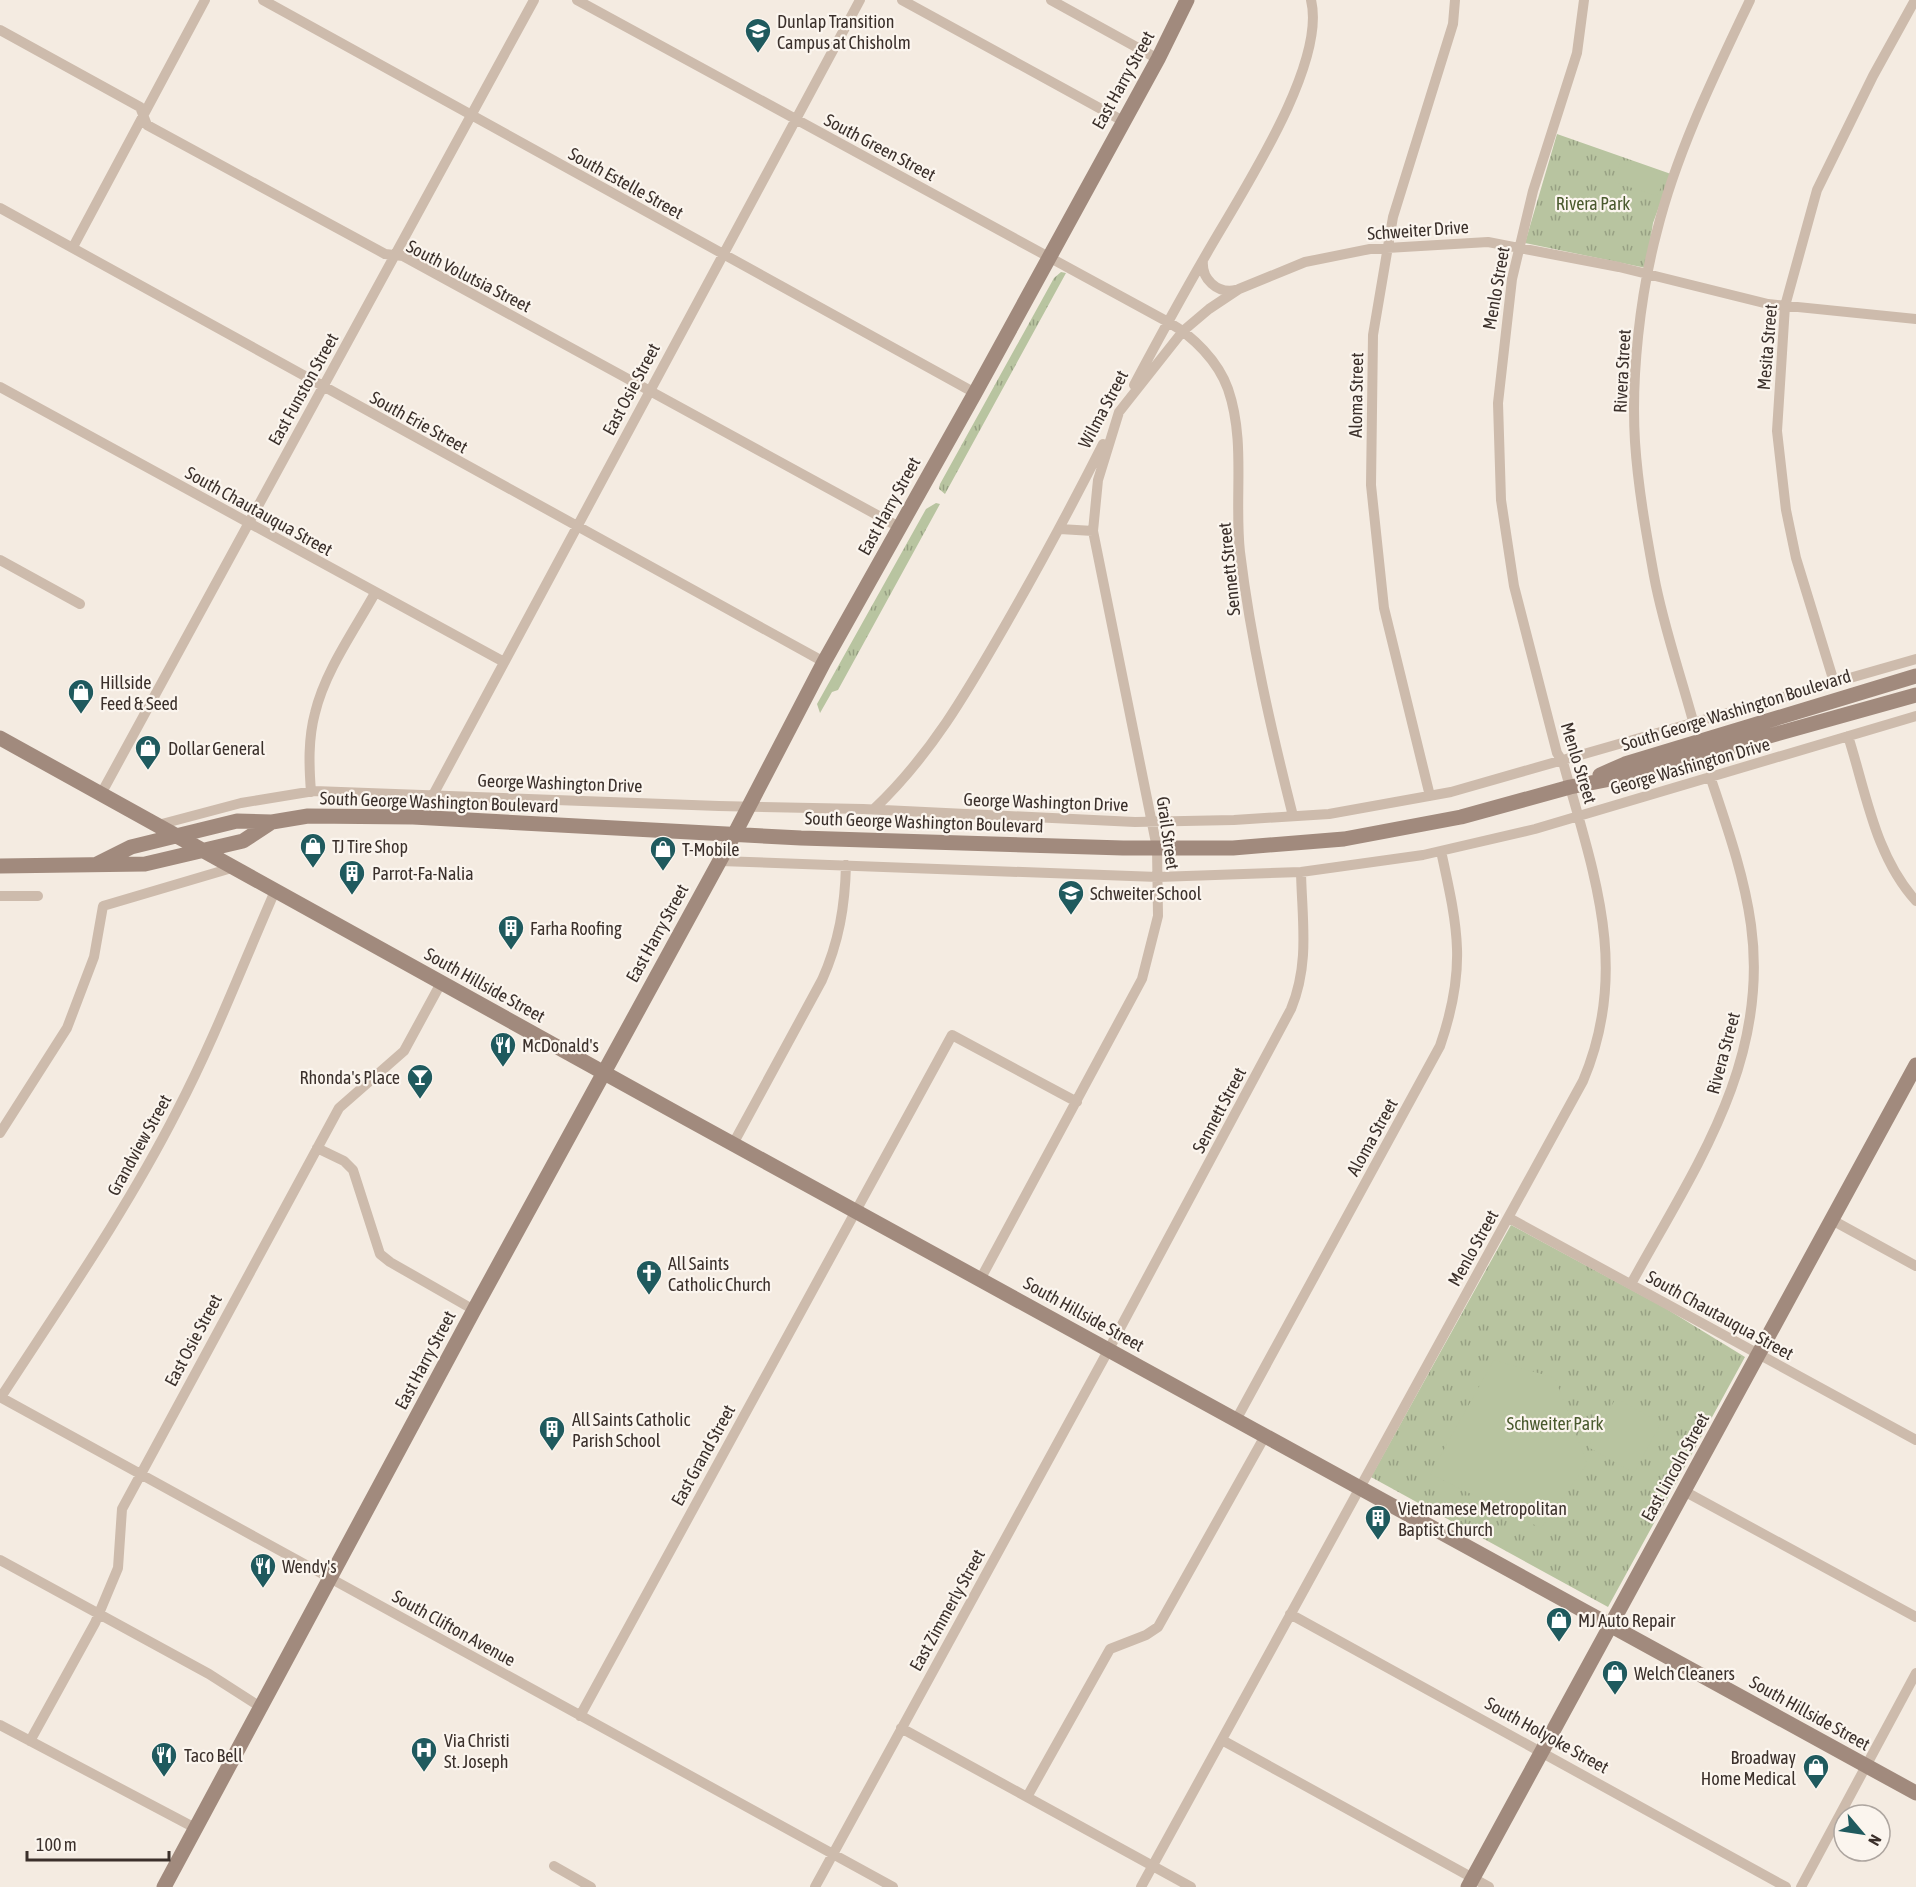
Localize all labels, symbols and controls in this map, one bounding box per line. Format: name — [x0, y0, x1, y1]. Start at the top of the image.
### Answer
place label: Dunlap Transition Campus at Chisholm — [777, 11, 911, 53]
school or university icon: Dunlap Transition Campus at Chisholm — [743, 16, 773, 54]
street label: East Harry Street — [1087, 27, 1159, 133]
street label: South Green Street — [821, 109, 939, 185]
street label: South Estelle Street — [565, 143, 687, 223]
park label: Rivera Park — [1556, 193, 1630, 214]
street label: Schweiter Drive — [1367, 216, 1469, 244]
street label: South Volutsia Street — [403, 235, 535, 317]
street label: Menlo Street — [1478, 245, 1514, 331]
street label: Mesita Street — [1753, 303, 1781, 391]
street label: East Funston Street — [264, 329, 342, 449]
street label: Rivera Street — [1609, 329, 1635, 413]
street label: East Osie Street — [598, 339, 664, 439]
street label: Aloma Street — [1345, 352, 1367, 438]
street label: Wilma Street — [1074, 366, 1132, 452]
street label: South Erie Street — [367, 387, 471, 457]
street label: East Harry Street — [853, 453, 925, 559]
street label: South Chautauqua Street — [182, 462, 336, 560]
street label: Sennett Street — [1214, 521, 1244, 617]
street label: South George Washington Boulevard — [1619, 665, 1853, 755]
place label: Hillside Feed & Seed — [100, 672, 178, 714]
shop icon: Hillside Feed & Seed — [66, 677, 96, 715]
street label: Menlo Street — [1557, 720, 1601, 806]
shop icon: Dollar General — [133, 733, 163, 771]
street label: George Washington Drive — [1608, 733, 1772, 799]
place label: Dollar General — [168, 738, 265, 759]
street label: George Washington Drive — [477, 770, 643, 796]
street label: South George Washington Boulevard — [319, 787, 559, 817]
street label: George Washington Drive — [963, 789, 1129, 815]
street label: Grail Street — [1152, 795, 1184, 871]
street label: South George Washington Boulevard — [804, 807, 1044, 837]
shop icon: TJ Tire Shop — [298, 831, 328, 869]
shop icon: T-Mobile — [648, 834, 678, 872]
place label: TJ Tire Shop — [332, 836, 408, 857]
place label: T-Mobile — [682, 839, 739, 860]
building icon: Parrot-Fa-Nalia — [337, 858, 367, 896]
place label: Parrot-Fa-Nalia — [372, 863, 474, 884]
school or university icon: Schweiter School — [1056, 878, 1086, 916]
street label: East Harry Street — [621, 880, 693, 986]
place label: Schweiter School — [1090, 883, 1202, 904]
building icon: Farha Roofing — [496, 913, 526, 951]
place label: Farha Roofing — [530, 918, 622, 939]
street label: South Hillside Street — [421, 943, 549, 1027]
street label: Rivera Street — [1702, 1010, 1744, 1096]
restaurant icon: McDonald's — [488, 1030, 518, 1068]
place label: McDonald's — [522, 1035, 599, 1056]
bar icon: Rhonda's Place — [405, 1062, 435, 1100]
street label: Sennett Street — [1188, 1064, 1250, 1156]
place label: Rhonda's Place — [300, 1067, 400, 1088]
street label: Grandview Street — [103, 1091, 175, 1199]
street label: Aloma Street — [1342, 1095, 1402, 1179]
street label: Menlo Street — [1443, 1206, 1503, 1290]
place label: All Saints Catholic Church — [668, 1253, 771, 1295]
church icon: All Saints Catholic Church — [634, 1258, 664, 1296]
street label: South Chautauqua Street — [1643, 1266, 1797, 1364]
street label: South Hillside Street — [1020, 1272, 1148, 1356]
street label: East Osie Street — [160, 1290, 226, 1390]
street label: East Harry Street — [390, 1307, 460, 1413]
street label: East Grand Street — [667, 1401, 739, 1509]
place label: All Saints Catholic Parish School — [572, 1409, 690, 1451]
street label: East Lincoln Street — [1637, 1409, 1713, 1525]
park label: Schweiter Park — [1507, 1413, 1603, 1434]
building icon: All Saints Catholic Parish School — [537, 1414, 567, 1452]
place label: Vietnamese Metropolitan Baptist Church — [1398, 1498, 1567, 1540]
building icon: Vietnamese Metropolitan Baptist Church — [1363, 1503, 1393, 1541]
street label: East Zimmerly Street — [905, 1546, 989, 1674]
restaurant icon: Wendy's — [248, 1551, 278, 1589]
place label: Wendy's — [282, 1556, 337, 1577]
street label: South Clifton Avenue — [389, 1585, 519, 1671]
shop icon: MJ Auto Repair — [1544, 1605, 1574, 1643]
place label: MJ Auto Repair — [1578, 1610, 1676, 1631]
shop icon: Welch Cleaners — [1600, 1658, 1630, 1696]
place label: Welch Cleaners — [1634, 1663, 1735, 1684]
street label: South Hillside Street — [1746, 1671, 1874, 1755]
street label: South Holyoke Street — [1482, 1692, 1612, 1778]
place label: Via Christi St. Joseph — [444, 1730, 510, 1772]
hospital icon: Via Christi St. Joseph — [409, 1735, 439, 1773]
restaurant icon: Taco Bell — [149, 1740, 179, 1778]
place label: Taco Bell — [184, 1745, 243, 1766]
place label: Broadway Home Medical — [1701, 1747, 1796, 1789]
shop icon: Broadway Home Medical — [1801, 1752, 1831, 1790]
north arrow — [1832, 1803, 1892, 1863]
scale bar — [27, 1824, 170, 1862]
text: N — [1865, 1832, 1885, 1849]
text: 100 m — [36, 1834, 77, 1855]

